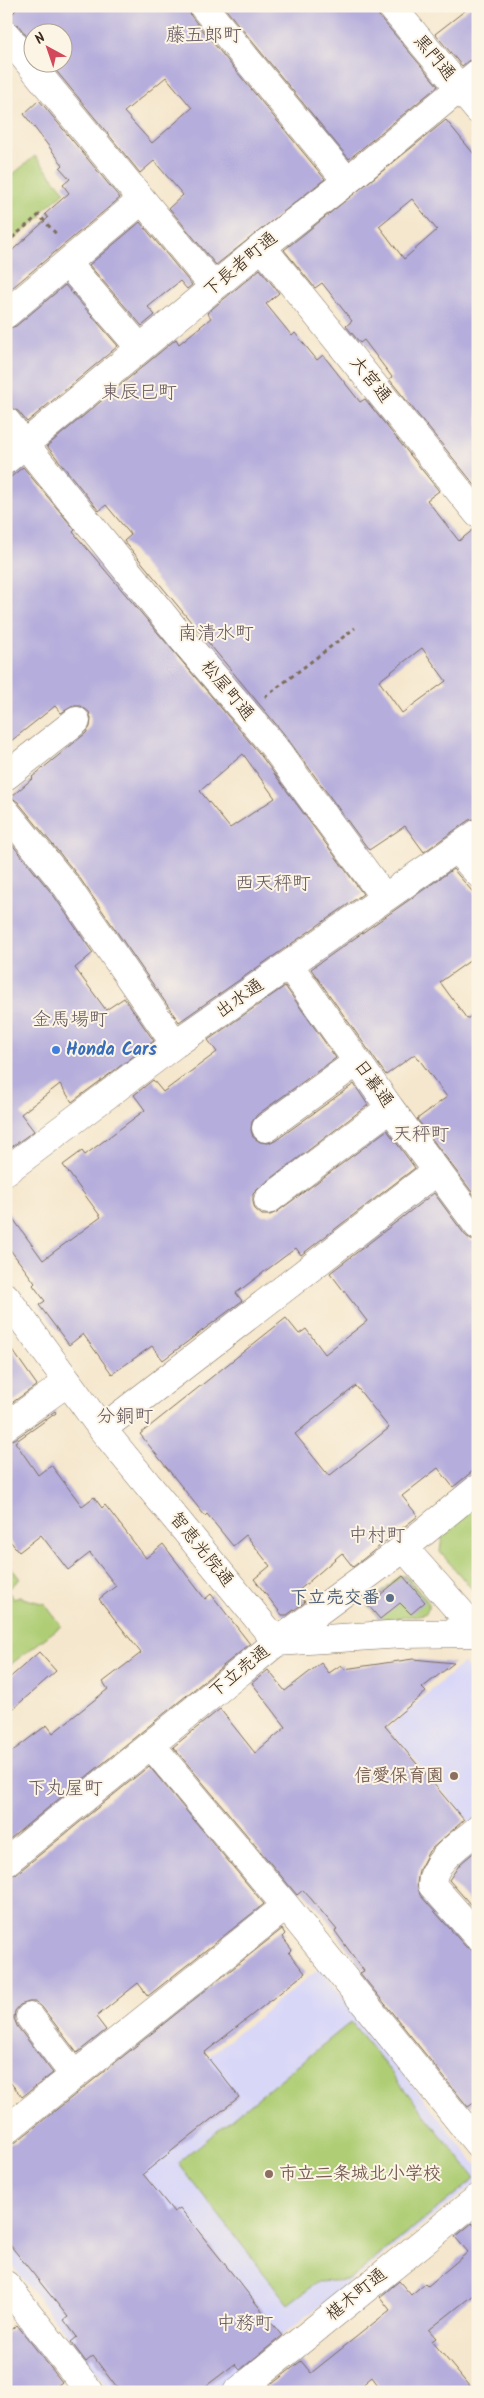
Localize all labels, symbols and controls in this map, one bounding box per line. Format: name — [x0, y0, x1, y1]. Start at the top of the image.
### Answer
district label: 藤五郎町 — [166, 21, 242, 51]
north arrow — [22, 22, 72, 72]
text: N — [30, 27, 51, 50]
street label: 黒門通 — [406, 28, 462, 88]
street label: 下長者町通 — [197, 225, 285, 305]
street label: 大宮通 — [342, 350, 398, 410]
district label: 東辰巳町 — [101, 378, 177, 408]
district label: 南清水町 — [178, 619, 254, 649]
street label: 松屋町通 — [193, 654, 261, 728]
district label: 西天秤町 — [235, 869, 311, 899]
street label: 出水通 — [210, 972, 270, 1026]
district label: 金馬場町 — [32, 1005, 108, 1035]
place label: Honda Cars — [66, 1036, 158, 1065]
marker: Honda Cars — [50, 1044, 62, 1056]
street label: 日暮通 — [345, 1054, 401, 1114]
district label: 天秤町 — [392, 1120, 450, 1150]
district label: 分銅町 — [96, 1402, 154, 1432]
street label: 智恵光院通 — [161, 1506, 241, 1594]
district label: 中村町 — [348, 1521, 406, 1551]
place label: 下立売交番 — [290, 1584, 380, 1613]
marker: 下立売交番 — [384, 1592, 396, 1604]
street label: 下立売通 — [203, 1638, 277, 1706]
place label: 信愛保育園 — [354, 1762, 444, 1791]
marker: 信愛保育園 — [448, 1770, 460, 1782]
district label: 下丸屋町 — [27, 1774, 103, 1804]
place label: 市立二条城北小学校 — [279, 2160, 441, 2189]
marker: 市立二条城北小学校 — [263, 2168, 275, 2180]
street label: 椹木町通 — [320, 2261, 394, 2329]
district label: 中務町 — [216, 2309, 274, 2339]

